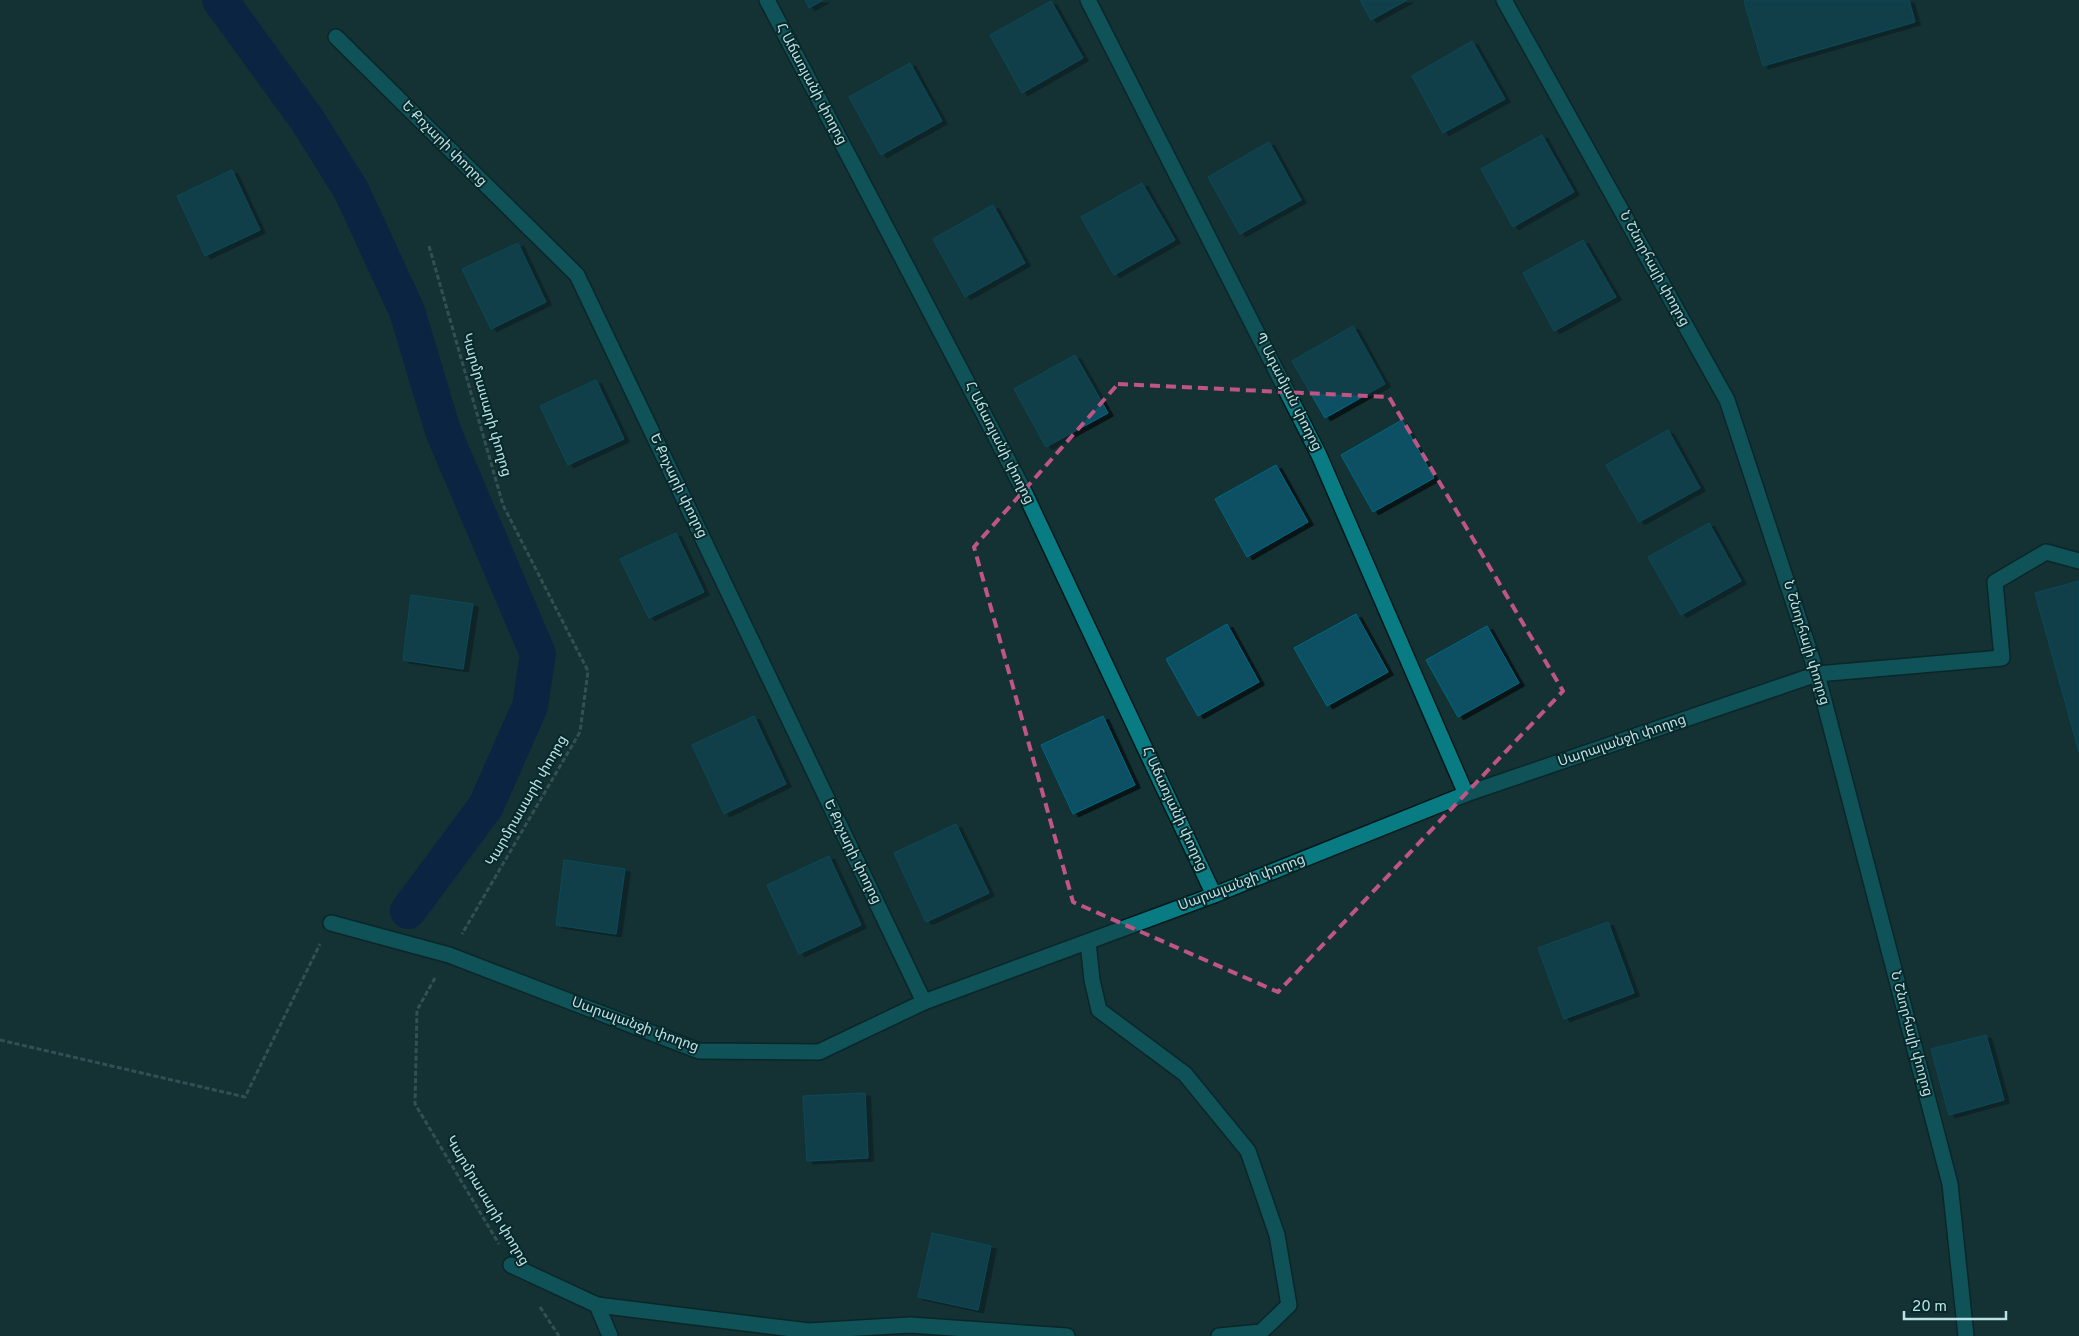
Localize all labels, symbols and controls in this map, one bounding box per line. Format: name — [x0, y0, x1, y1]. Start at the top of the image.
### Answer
street label: Հ Աճառյանի փողոց — [772, 20, 850, 148]
street label: Ե Քոչարի փողոց — [398, 98, 490, 190]
street label: Ն Շնորհալի փողոց — [1615, 208, 1693, 330]
street label: Պ Ադամյան փողոց — [1251, 330, 1325, 454]
street label: Կարմրասարի փողոց — [457, 331, 515, 479]
street label: Հ Աճառյանի փողոց — [961, 379, 1037, 507]
street label: Ե Քոչարի փողոց — [645, 431, 711, 541]
street label: Ն Շնորհալի փողոց — [1779, 579, 1833, 707]
street label: Սարալանջի փողոց — [1556, 711, 1688, 771]
street label: Կարմրասարի փողոց — [483, 733, 571, 869]
street label: Հ Աճառյանի փողոց — [1138, 744, 1210, 874]
street label: Ե Քոչարի փողոց — [819, 797, 885, 907]
street label: Սարալանջի փողոց — [1176, 851, 1308, 915]
street label: Ն Շնորհալի փողոց — [1886, 970, 1936, 1098]
street label: Սարալանջի փողոց — [569, 994, 701, 1056]
street label: Կարմրասարի փողոց — [442, 1133, 532, 1269]
scale bar — [1904, 1288, 2006, 1320]
text: 20 m — [1912, 1298, 1947, 1317]

